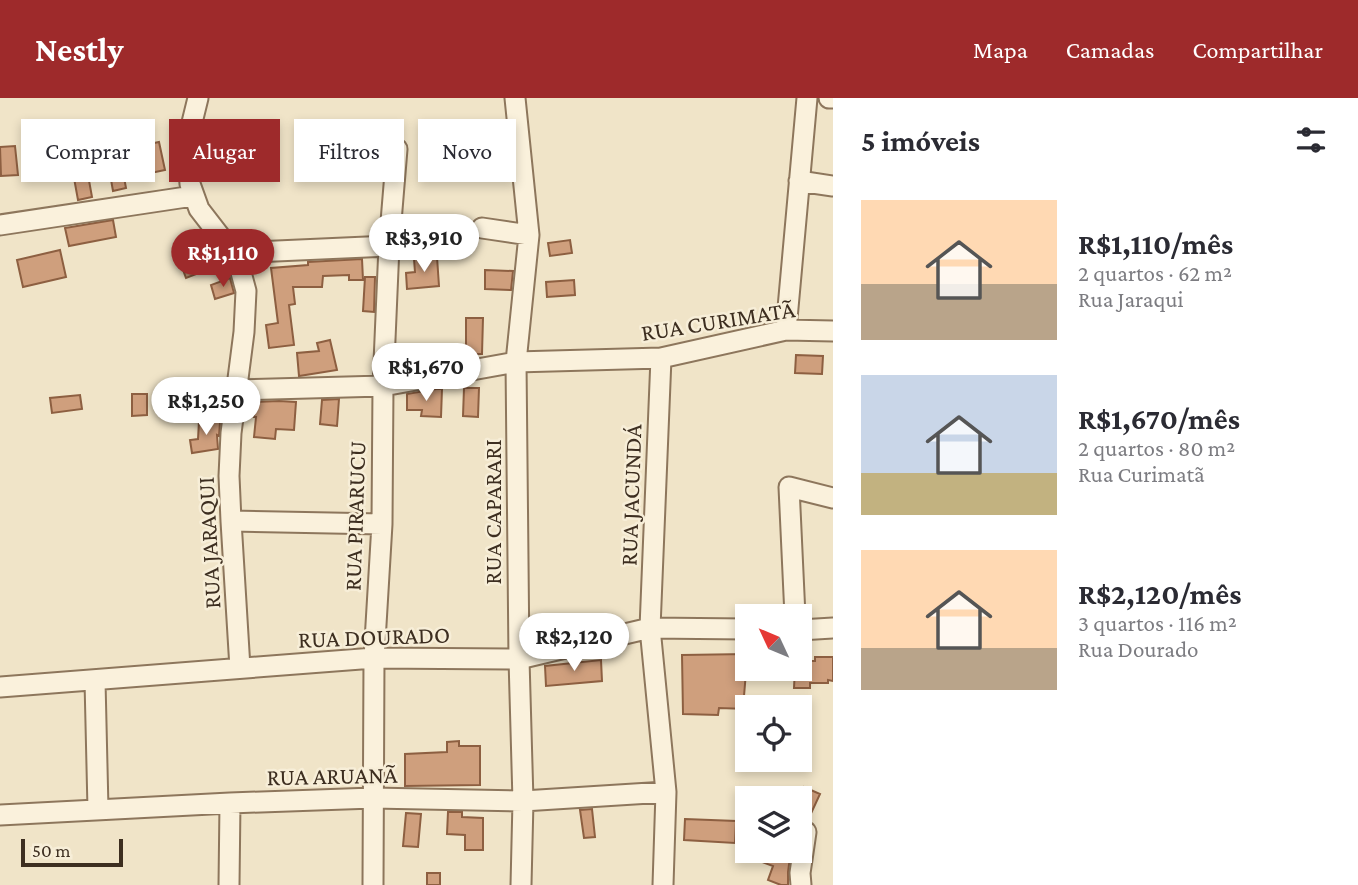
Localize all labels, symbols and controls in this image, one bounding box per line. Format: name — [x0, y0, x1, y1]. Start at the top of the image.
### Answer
text: Nestly — [35, 31, 123, 68]
text: Mapa — [973, 36, 1028, 63]
text: Camadas — [1066, 36, 1154, 63]
text: Compartilhar — [1192, 36, 1323, 63]
chip: Comprar — [21, 119, 155, 182]
chip: Alugar — [169, 119, 280, 182]
chip: Filtros — [294, 119, 404, 182]
chip: Novo — [418, 119, 516, 182]
icon: filters — [1292, 121, 1330, 159]
text: 5 imóveis — [861, 124, 980, 157]
pin: R$3,910 — [359, 214, 489, 274]
text: R$3,910 — [385, 224, 463, 250]
text: R$1,110/mês — [1078, 227, 1233, 260]
icon: home — [917, 228, 1001, 312]
pin: R$1,110 — [158, 230, 288, 289]
text: R$1,110 — [187, 239, 259, 265]
text: 2 quartos · 62 m² — [1078, 260, 1232, 286]
text: Rua Jaraqui — [1078, 286, 1183, 312]
street label: RUA CURIMATÃ — [639, 295, 797, 346]
pin: R$1,670 — [361, 344, 491, 403]
text: R$1,670 — [388, 353, 464, 379]
pin: R$1,250 — [141, 378, 271, 437]
text: R$1,250 — [167, 387, 245, 413]
text: R$1,670/mês — [1078, 402, 1240, 435]
icon: home — [917, 403, 1001, 487]
street label: RUA JACUNDÁ — [615, 423, 646, 566]
text: 2 quartos · 80 m² — [1078, 435, 1235, 461]
street label: RUA CAPARARI — [479, 439, 506, 585]
street label: RUA PIRARUCU — [338, 441, 371, 591]
text: Rua Curimatã — [1078, 461, 1205, 487]
street label: RUA JARAQUI — [192, 476, 225, 610]
text: R$2,120/mês — [1078, 577, 1241, 610]
icon: home — [917, 578, 1001, 662]
north arrow — [735, 604, 812, 681]
map controls — [735, 604, 812, 863]
text: 3 quartos · 116 m² — [1078, 610, 1237, 636]
pin: R$2,120 — [509, 614, 639, 673]
street label: RUA DOURADO — [297, 620, 451, 653]
text: R$2,120 — [535, 623, 613, 649]
text: Rua Dourado — [1078, 636, 1198, 662]
button: locate — [735, 695, 812, 772]
street label: RUA ARUANÃ — [266, 761, 398, 790]
button: layers — [735, 786, 812, 863]
scale bar — [21, 836, 122, 868]
text: 50 m — [32, 840, 71, 861]

